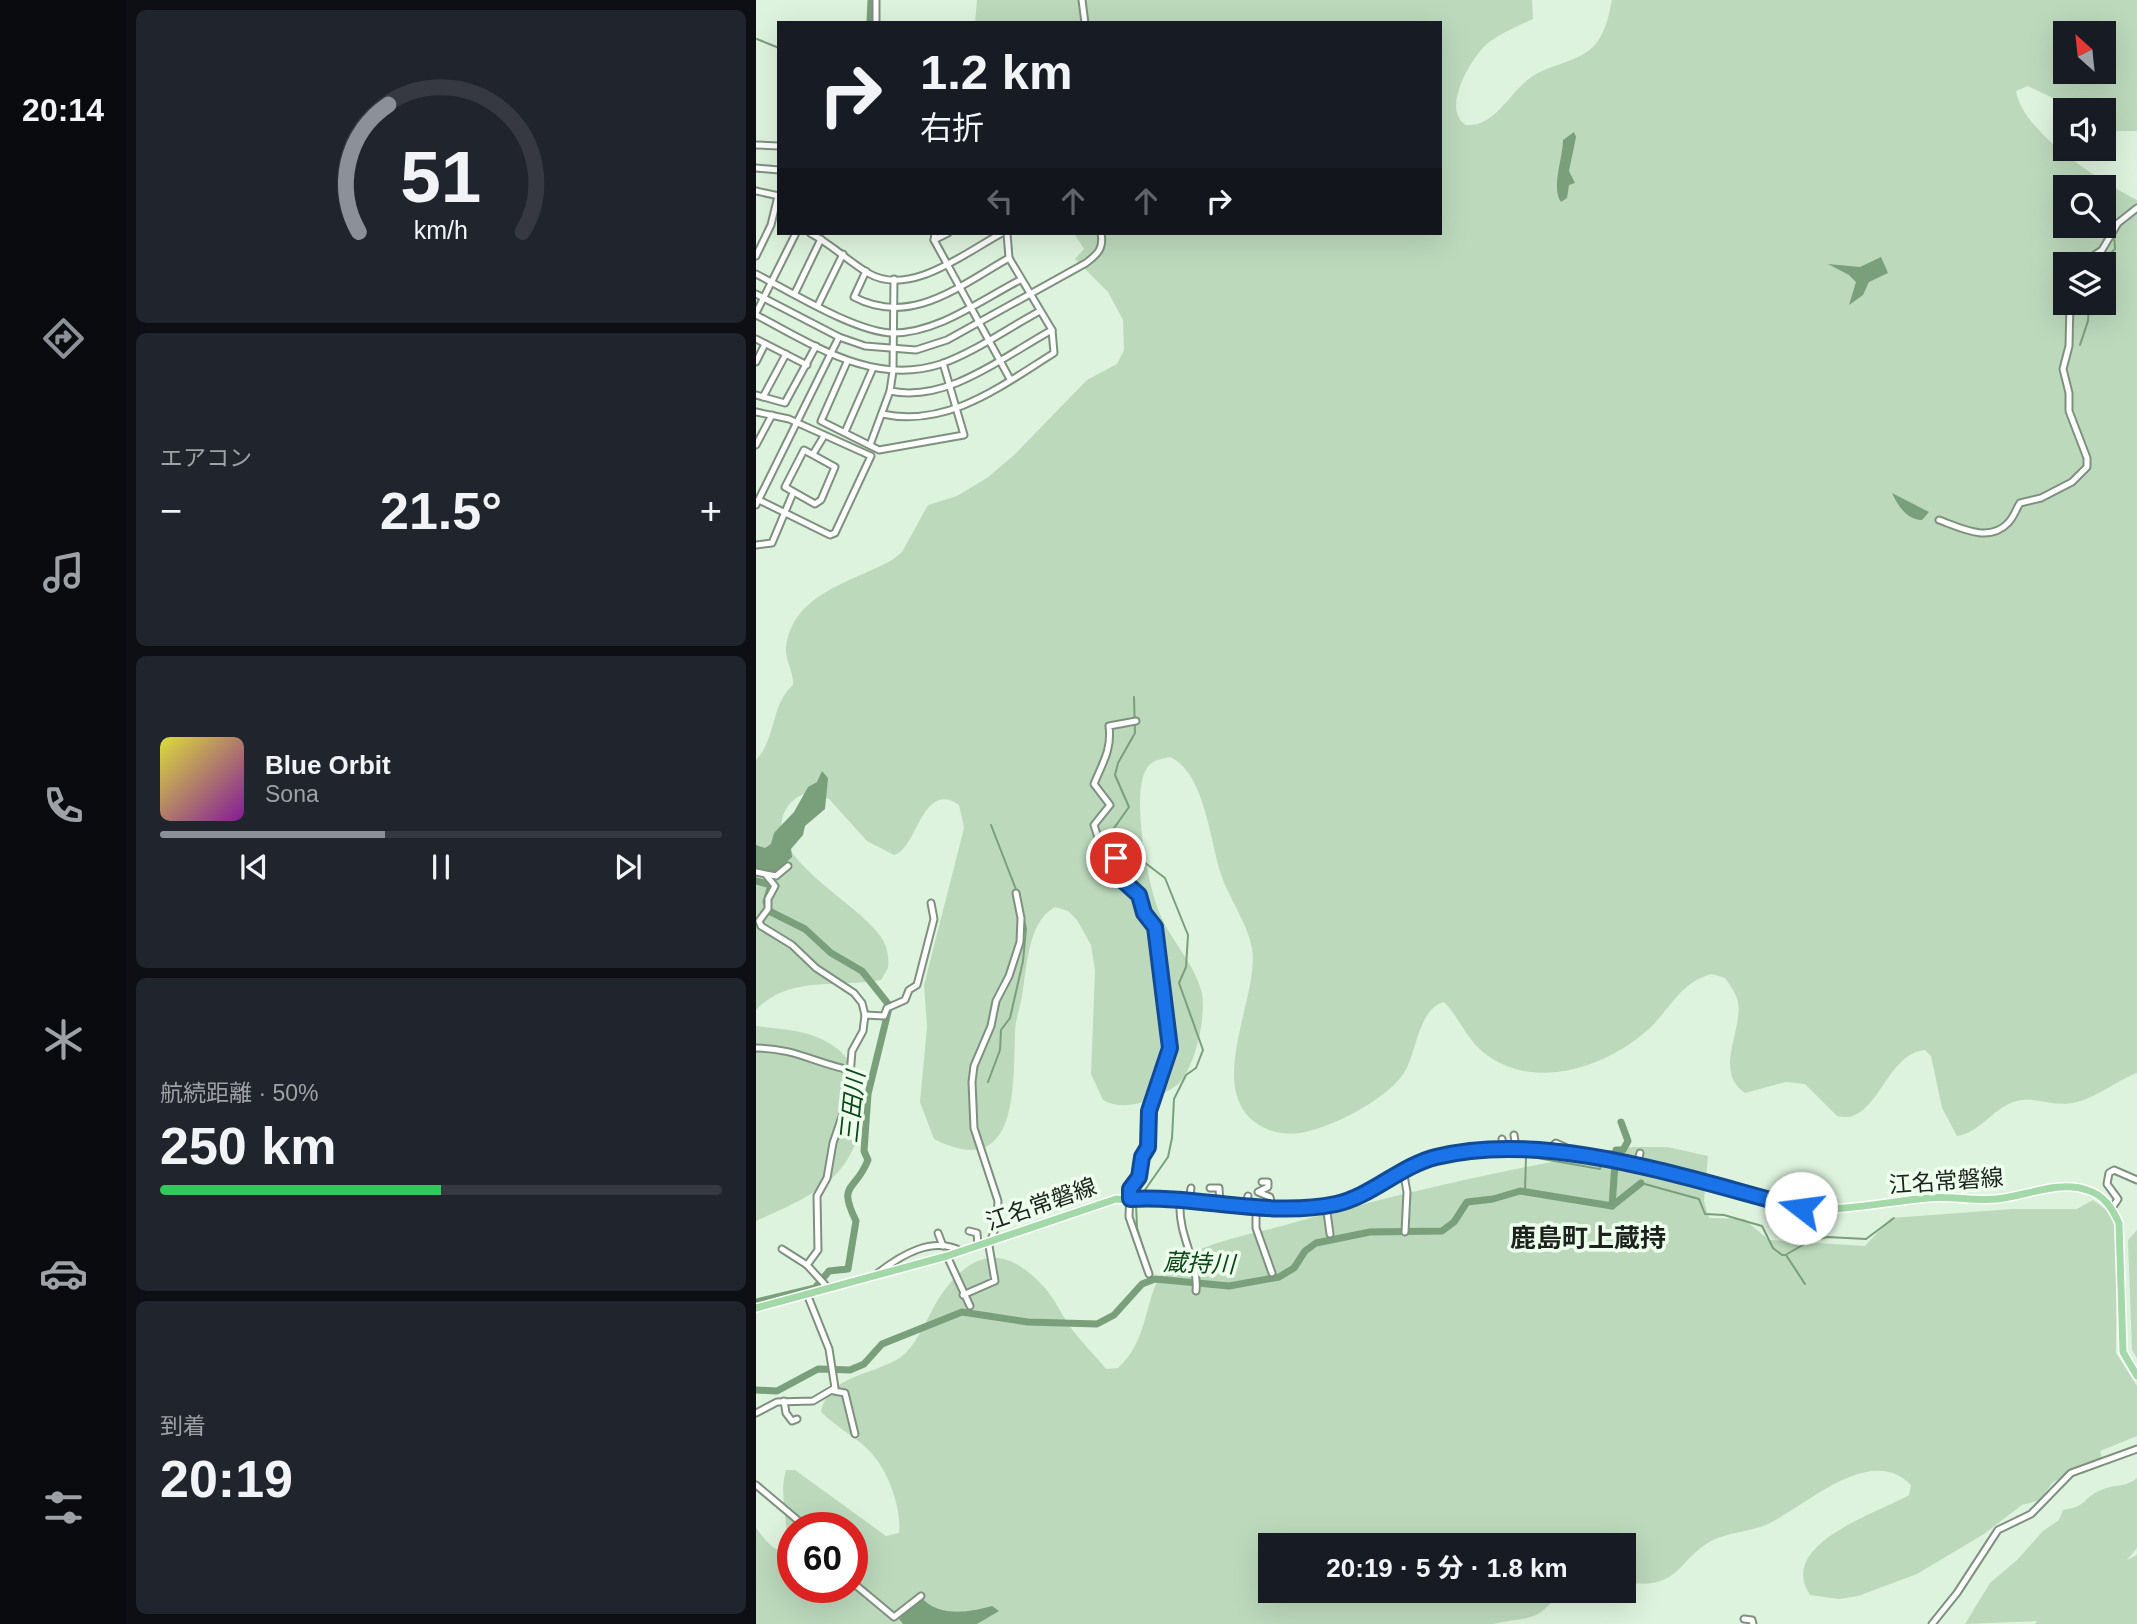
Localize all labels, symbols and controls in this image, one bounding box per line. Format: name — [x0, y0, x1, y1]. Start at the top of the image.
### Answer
north arrow — [2053, 21, 2116, 84]
map controls — [2053, 21, 2116, 315]
text: 1.2 km — [920, 45, 1073, 99]
icon: right — [805, 49, 896, 140]
text: 20:14 — [22, 92, 104, 128]
button: sound — [2053, 98, 2116, 161]
text: 右折 — [920, 110, 984, 146]
text: 51 — [401, 137, 481, 218]
button: search — [2053, 175, 2116, 238]
icon: left — [981, 182, 1019, 220]
icon: ahead — [1054, 182, 1092, 220]
icon: ahead — [1127, 182, 1165, 220]
icon: right — [1200, 182, 1238, 220]
text: km/h — [414, 216, 468, 244]
button: layers — [2053, 252, 2116, 315]
icon: directions — [39, 314, 88, 363]
text: エアコン — [160, 445, 252, 471]
text: 21.5° — [380, 482, 502, 540]
text: − — [160, 490, 182, 532]
text: + — [700, 490, 722, 532]
icon: music — [39, 548, 88, 597]
text: Blue Orbit — [265, 750, 391, 780]
icon: phone — [39, 781, 88, 830]
text: Sona — [265, 781, 319, 807]
pin — [1086, 828, 1146, 888]
icon: arrive — [1097, 839, 1135, 877]
icon: previous — [235, 848, 273, 886]
icon: pause — [422, 848, 460, 886]
icon: next — [609, 848, 647, 886]
icon: climate — [39, 1015, 88, 1064]
water label: 三田川 — [835, 1067, 870, 1144]
text: 航続距離 · 50% — [160, 1080, 318, 1106]
text: 250 km — [160, 1117, 336, 1175]
street label: 江名常磐線 — [1888, 1164, 2004, 1198]
position arrow — [1764, 1171, 1838, 1245]
street label: 江名常磐線 — [982, 1173, 1100, 1235]
district label: 鹿島町上蔵持 — [1510, 1223, 1666, 1253]
water label: 蔵持川 — [1163, 1248, 1238, 1278]
icon: car — [39, 1249, 88, 1298]
text: 到着 — [160, 1413, 206, 1439]
text: 20:19 — [160, 1450, 293, 1508]
icon: filters — [39, 1483, 88, 1532]
speed limit sign: 60 — [777, 1512, 868, 1603]
text: 20:19 · 5 分 · 1.8 km — [1326, 1553, 1568, 1583]

